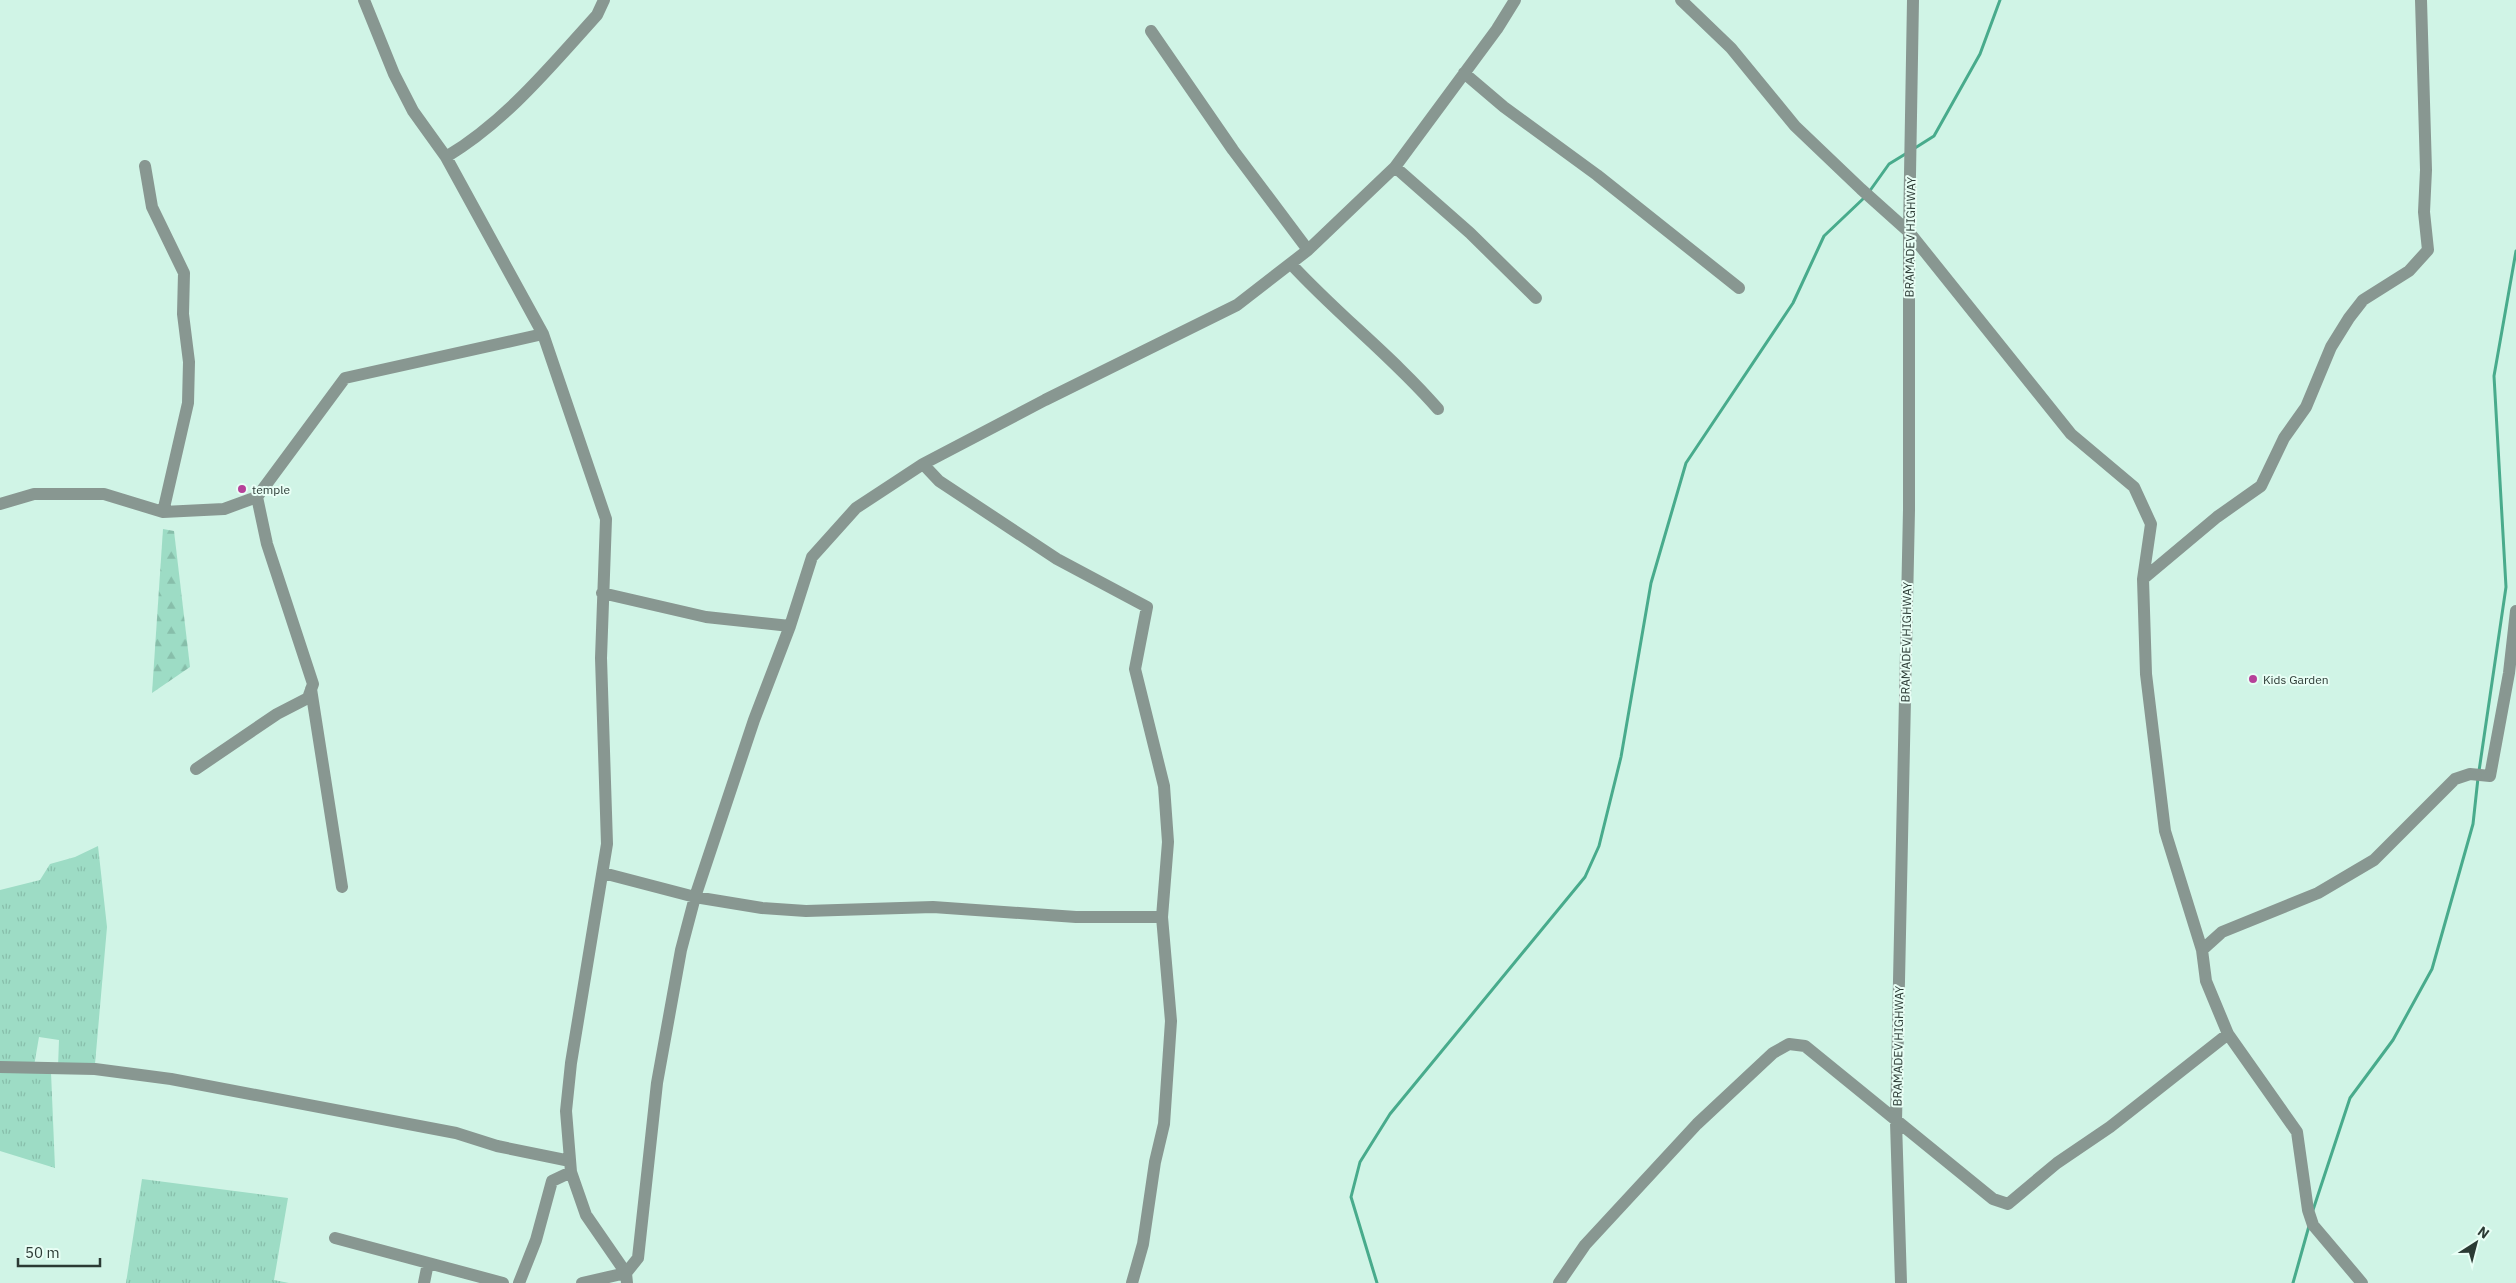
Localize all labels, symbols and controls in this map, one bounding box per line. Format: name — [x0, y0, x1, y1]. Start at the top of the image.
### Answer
street label: BRAMADEV HIGHWAY — [1901, 177, 1919, 297]
place label: temple — [252, 482, 290, 497]
marker: temple — [236, 483, 248, 495]
street label: BRAMADEV HIGHWAY — [1897, 582, 1915, 702]
place label: Kids Garden — [2263, 672, 2329, 687]
marker: Kids Garden — [2247, 673, 2259, 685]
street label: BRAMADEV HIGHWAY — [1889, 986, 1907, 1106]
north arrow — [2451, 1218, 2501, 1268]
text: N — [2474, 1222, 2493, 1243]
scale bar — [18, 1236, 100, 1268]
text: 50 m — [25, 1243, 60, 1262]

